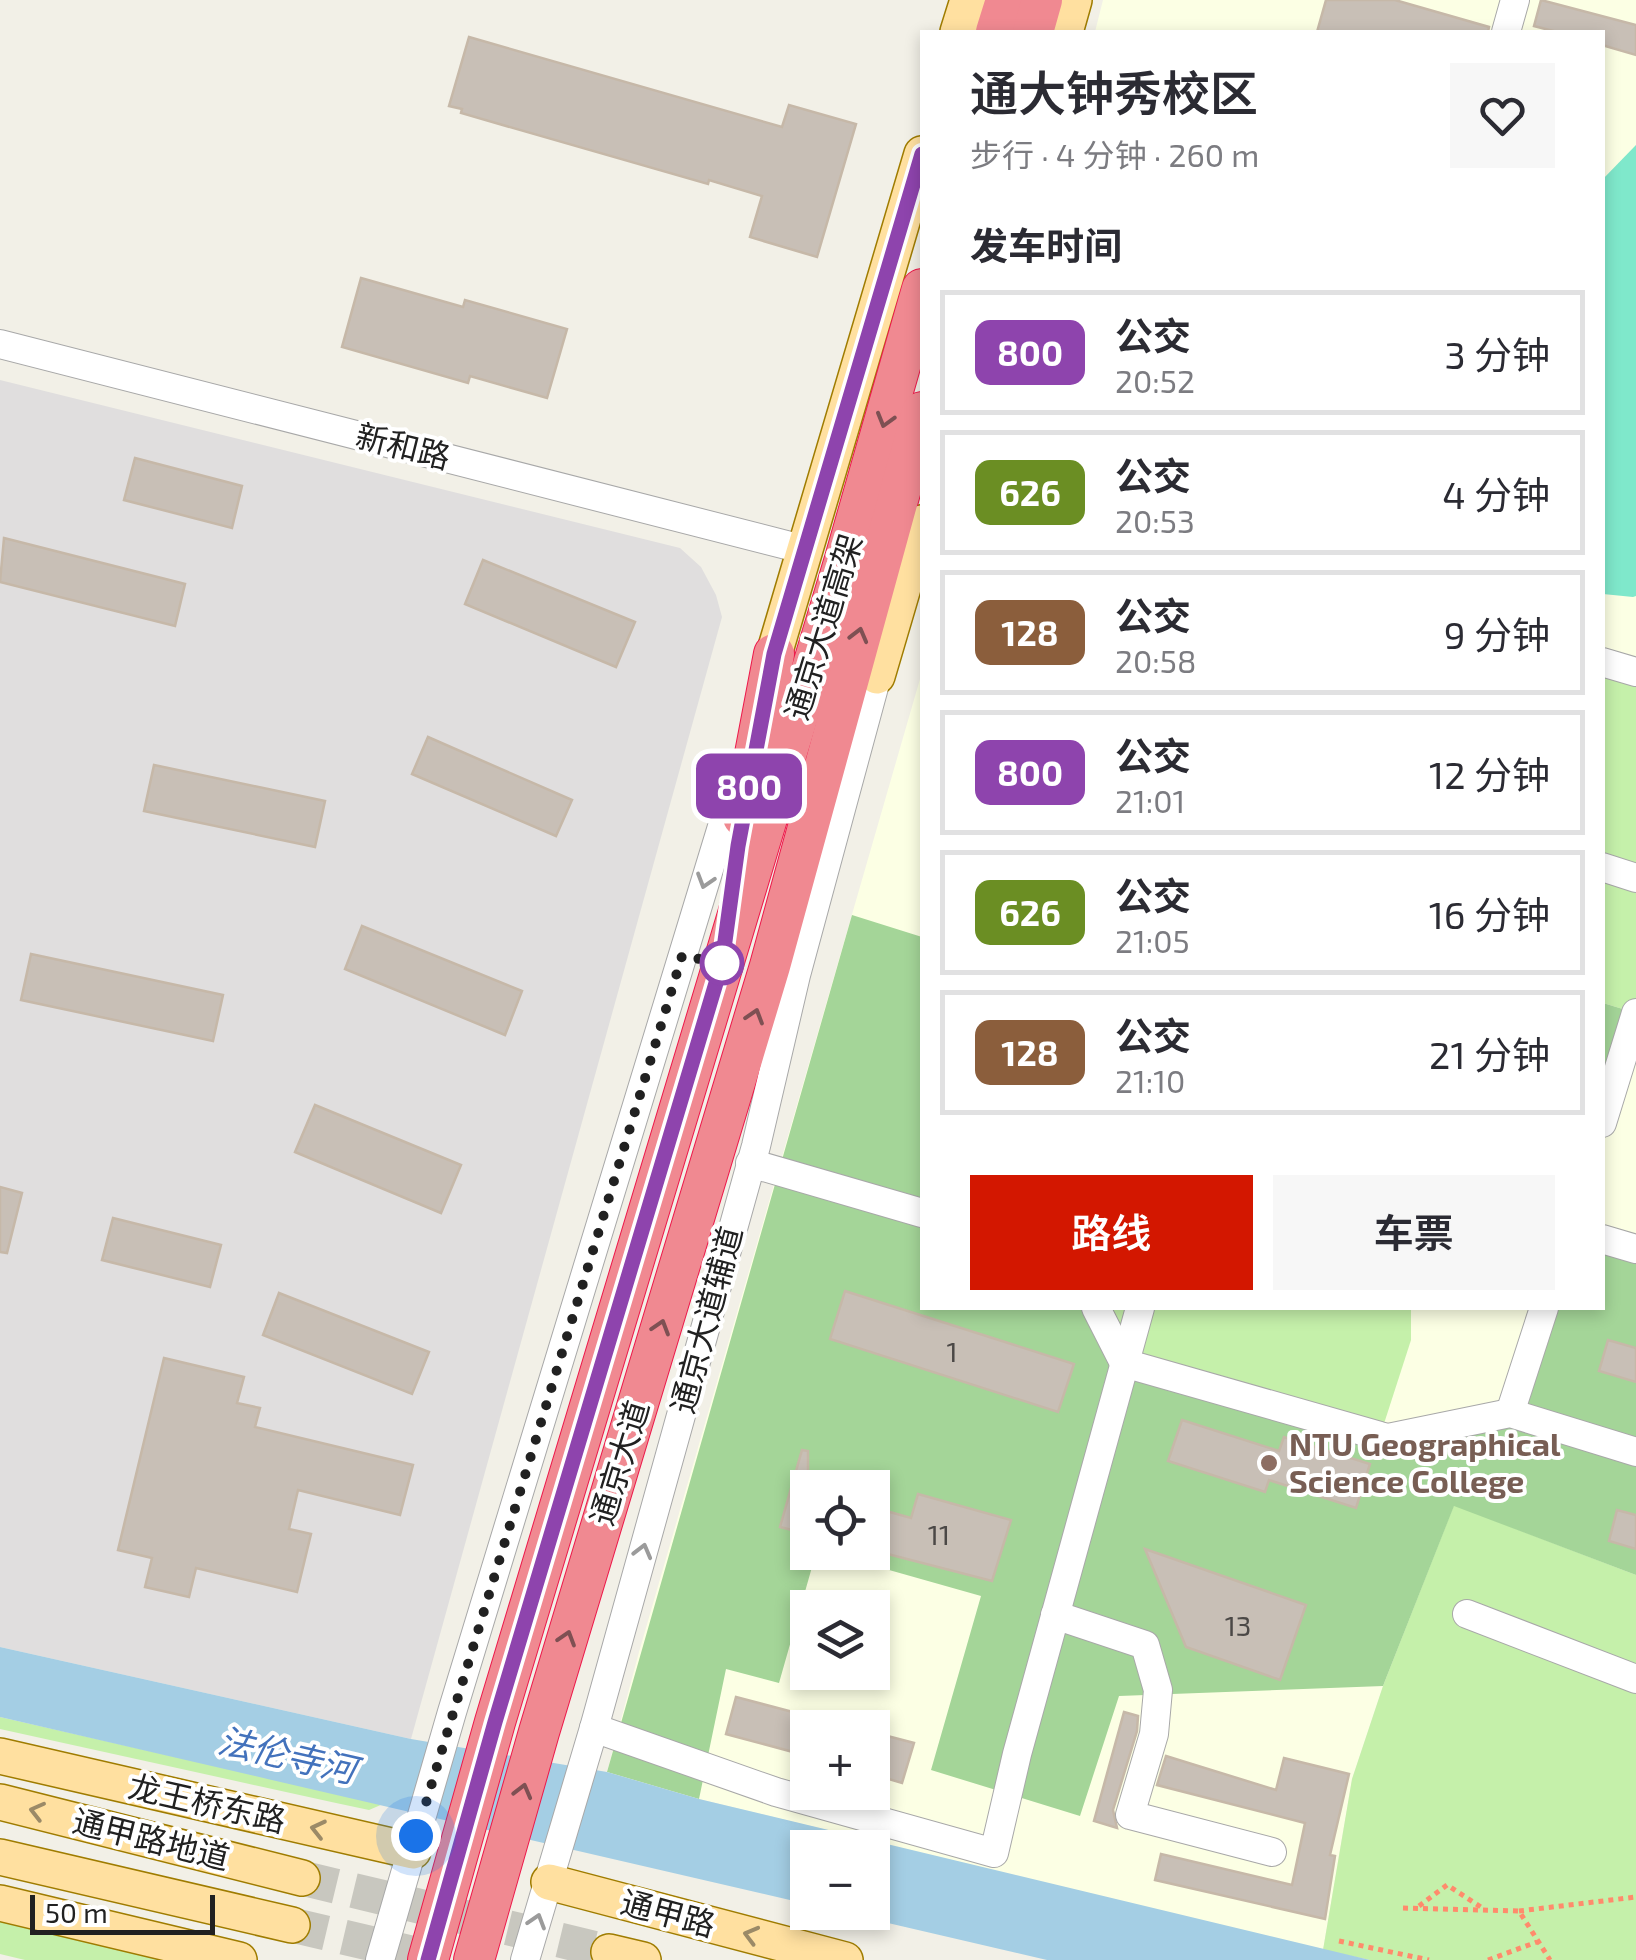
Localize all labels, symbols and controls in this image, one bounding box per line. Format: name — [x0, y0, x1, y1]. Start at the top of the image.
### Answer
text: 通大钟秀校区 — [970, 63, 1258, 121]
button: heart — [1450, 63, 1555, 168]
text: 步行 · 4 分钟 · 260 m — [970, 135, 1259, 173]
text: 发车时间 — [970, 222, 1122, 268]
text: 公交 — [1115, 312, 1191, 358]
text: 800 — [997, 331, 1063, 373]
text: 3 分钟 — [1444, 331, 1550, 377]
text: 20:52 — [1115, 361, 1195, 399]
one-way arrow — [876, 411, 897, 428]
street label: 新和路 — [352, 415, 455, 475]
text: 公交 — [1115, 452, 1191, 498]
text: 626 — [999, 471, 1061, 513]
text: 4 分钟 — [1442, 471, 1550, 517]
text: 20:53 — [1115, 501, 1195, 539]
street label: 通京大道高架 — [776, 529, 868, 724]
text: 公交 — [1115, 592, 1191, 638]
text: 128 — [1001, 611, 1059, 653]
text: 9 分钟 — [1444, 611, 1550, 657]
one-way arrow — [847, 627, 868, 645]
text: 20:58 — [1115, 641, 1196, 679]
text: 公交 — [1115, 732, 1191, 778]
text: 800 — [997, 751, 1063, 793]
text: 12 分钟 — [1429, 751, 1550, 797]
line badge: 800 — [692, 754, 806, 818]
text: 800 — [716, 765, 782, 807]
text: 21:01 — [1115, 781, 1185, 819]
one-way arrow — [696, 872, 717, 889]
text: 公交 — [1115, 872, 1191, 918]
text: 626 — [999, 891, 1061, 933]
text: 16 分钟 — [1429, 891, 1550, 937]
text: 21:05 — [1115, 921, 1190, 959]
unlabelled marker — [701, 942, 743, 984]
one-way arrow — [743, 1008, 764, 1025]
text: 公交 — [1115, 1012, 1191, 1058]
text: 128 — [1001, 1031, 1059, 1073]
text: 21 分钟 — [1429, 1031, 1550, 1077]
text: 21:10 — [1115, 1061, 1185, 1099]
button: 路线 — [970, 1175, 1253, 1290]
button: 车票 — [1273, 1175, 1555, 1290]
street label: 通京大道辅道 — [662, 1222, 748, 1417]
one-way arrow — [649, 1319, 670, 1336]
house number: 1 — [946, 1334, 958, 1368]
street label: 通京大道 — [581, 1396, 655, 1529]
place label: NTU Geographical Science College — [1289, 1424, 1561, 1499]
marker: NTU Geographical Science College — [1258, 1452, 1280, 1474]
map controls — [790, 1470, 890, 1930]
button: locate — [790, 1470, 890, 1570]
house number: 11 — [928, 1517, 950, 1551]
one-way arrow — [631, 1543, 652, 1560]
button: layers — [790, 1590, 890, 1690]
house number: 13 — [1225, 1608, 1251, 1642]
one-way arrow — [555, 1630, 576, 1647]
button: + — [790, 1710, 890, 1810]
water label: 法伦寺河 — [215, 1718, 366, 1792]
street label: 龙王桥东路 — [125, 1766, 290, 1839]
one-way arrow — [512, 1783, 533, 1800]
street label: 通甲路地道 — [69, 1800, 234, 1876]
one-way arrow — [29, 1802, 46, 1823]
your location — [391, 1811, 441, 1861]
one-way arrow — [310, 1820, 327, 1841]
button: − — [790, 1830, 890, 1930]
street label: 通甲路 — [617, 1881, 720, 1943]
scale bar — [30, 1890, 215, 1934]
text: 50 m — [45, 1895, 108, 1929]
one-way arrow — [525, 1913, 546, 1930]
one-way arrow — [743, 1926, 760, 1947]

